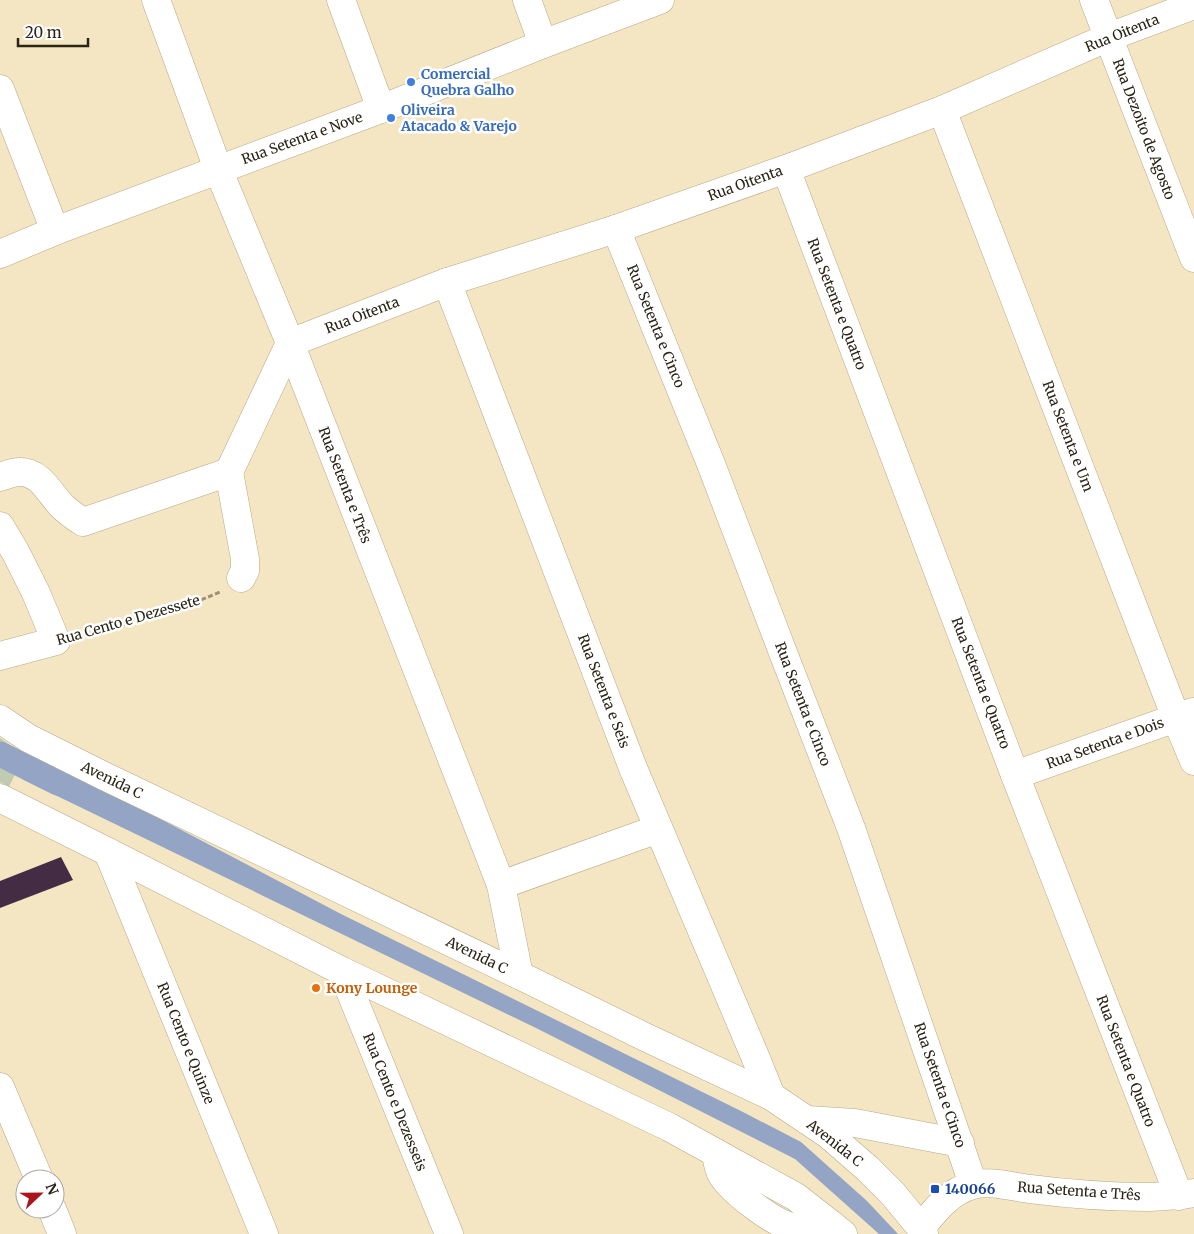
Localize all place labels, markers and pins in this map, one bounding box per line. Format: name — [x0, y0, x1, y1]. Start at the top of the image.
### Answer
place label: Comercial Quebra Galho — [421, 65, 514, 99]
marker: Comercial Quebra Galho — [405, 76, 417, 88]
place label: Oliveira Atacado & Varejo — [400, 101, 517, 135]
marker: Oliveira Atacado & Varejo — [385, 112, 397, 124]
place label: Kony Lounge — [326, 979, 418, 997]
marker: Kony Lounge — [310, 982, 322, 994]
place label: 140066 — [945, 1180, 996, 1198]
marker: 140066 — [929, 1183, 941, 1195]

